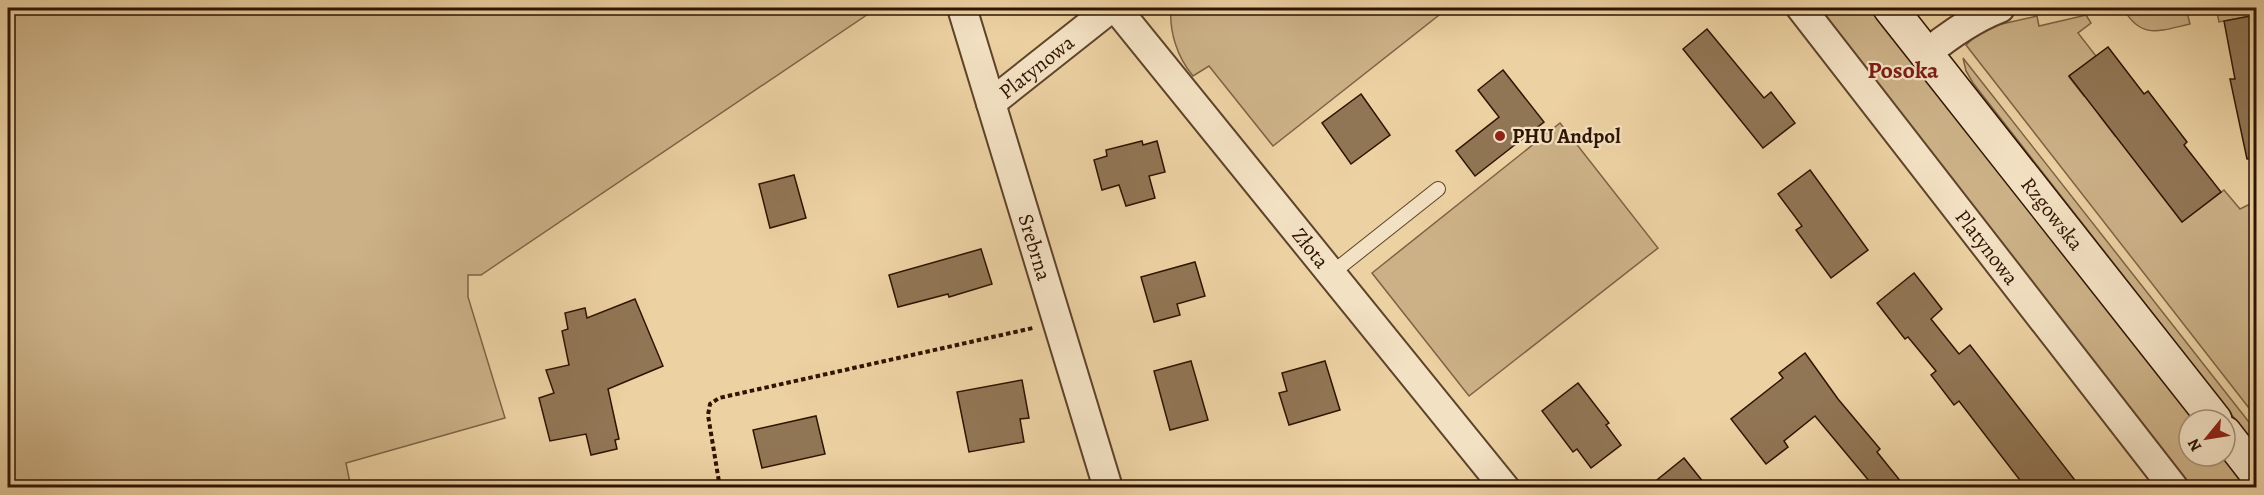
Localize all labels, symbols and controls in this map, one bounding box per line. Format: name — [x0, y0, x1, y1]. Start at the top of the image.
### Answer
street label: Platynowa — [993, 28, 1080, 106]
district label: Posoka — [1867, 54, 1939, 86]
place label: PHU Andpol — [1512, 122, 1621, 150]
marker: PHU Andpol — [1493, 129, 1507, 143]
street label: Rzgowska — [2015, 171, 2090, 256]
street label: Platynowa — [1949, 204, 2025, 291]
street label: Srebrna — [1011, 210, 1058, 284]
street label: Złota — [1286, 222, 1336, 274]
north arrow — [2177, 408, 2237, 468]
text: N — [2182, 434, 2207, 456]

